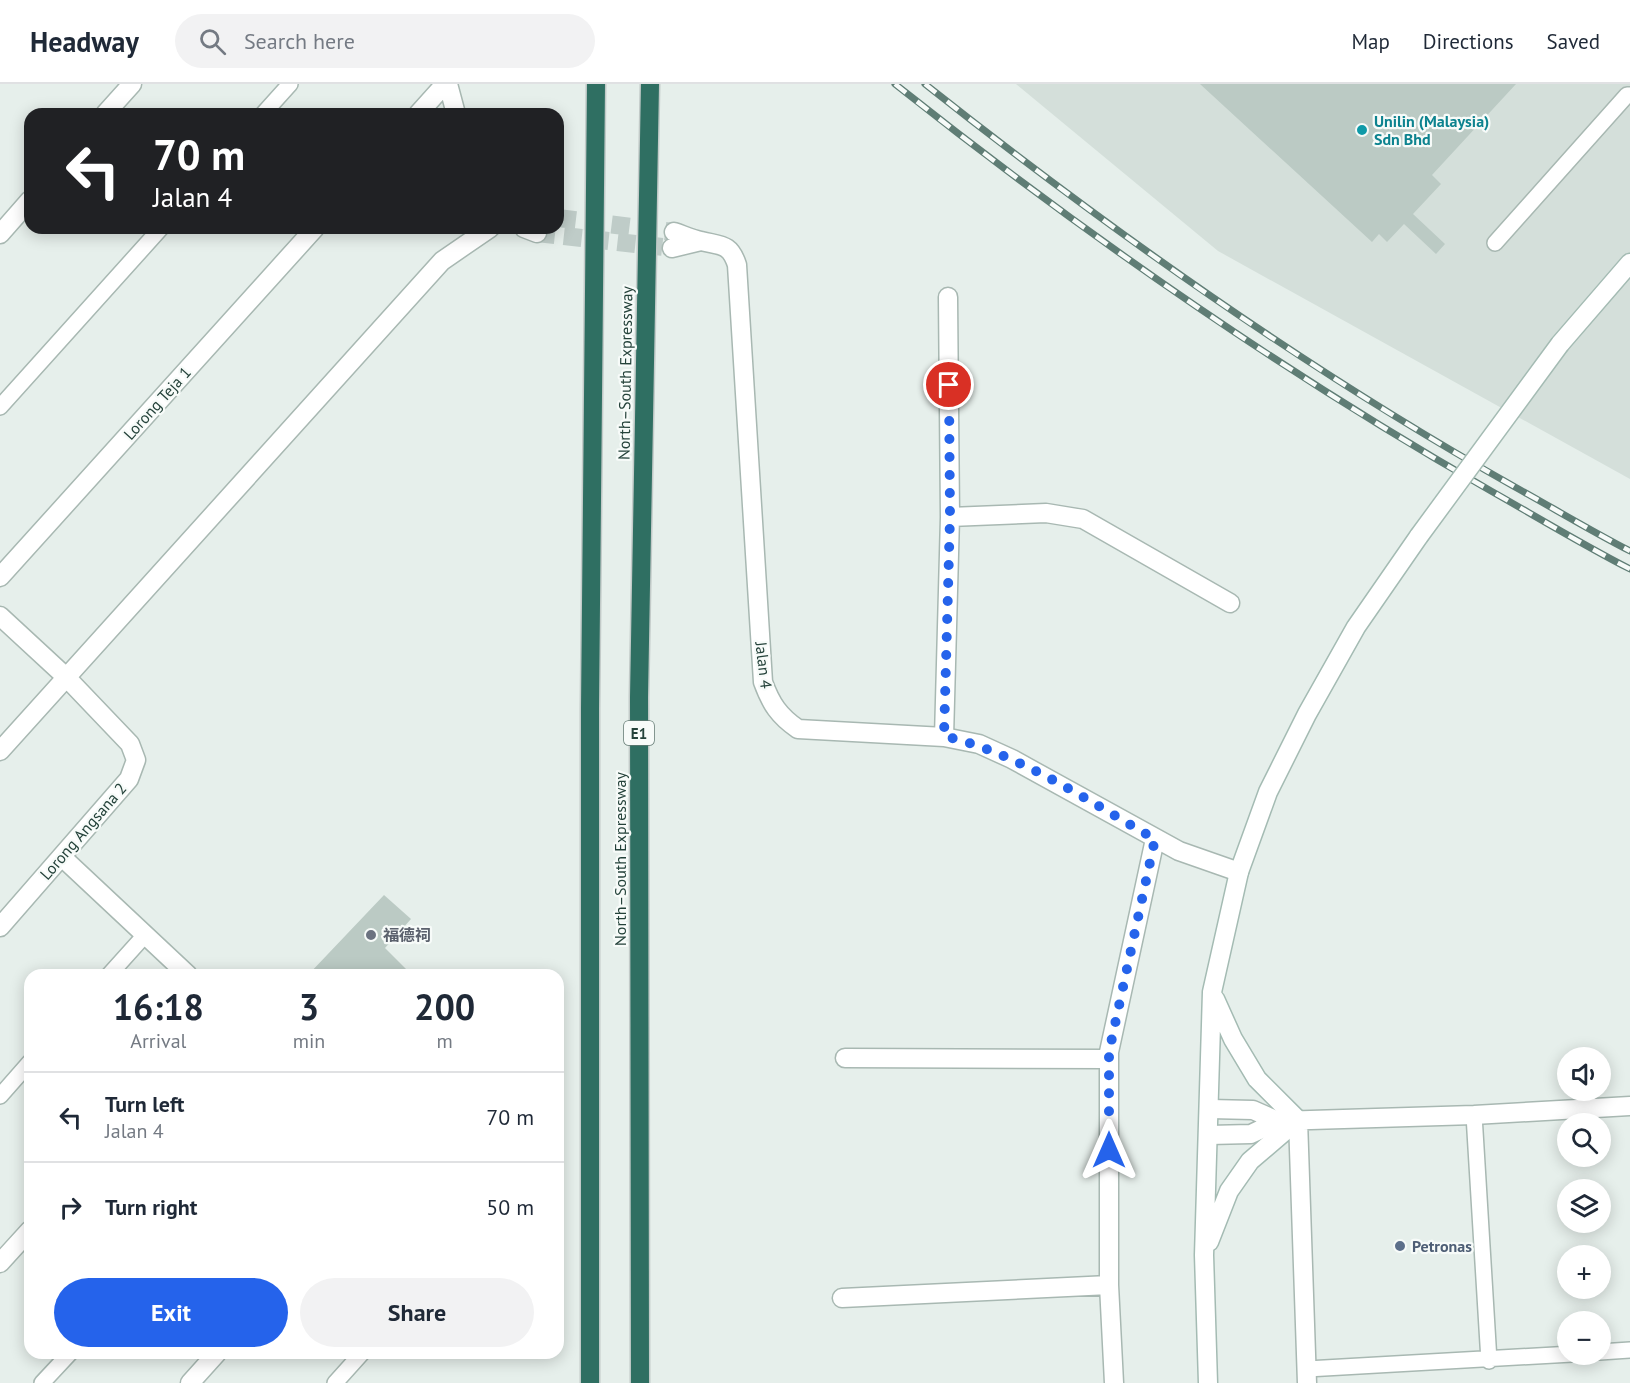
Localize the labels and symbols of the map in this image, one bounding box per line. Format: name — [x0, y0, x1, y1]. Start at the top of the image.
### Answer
place label: Unilin (Malaysia) Sdn Bhd — [1374, 111, 1489, 149]
marker: Unilin (Malaysia) Sdn Bhd — [1355, 123, 1369, 137]
street label: North–South Expressway — [613, 285, 637, 460]
pin — [923, 359, 974, 410]
street label: Lorong Teja 1 — [119, 362, 195, 444]
street label: Jalan 4 — [751, 639, 777, 690]
road number: E1 — [624, 721, 654, 745]
street label: North–South Expressway — [610, 772, 630, 946]
street label: Lorong Angsana 2 — [35, 778, 131, 884]
place label: 福德祠 — [383, 925, 431, 945]
marker: 福德祠 — [364, 928, 378, 942]
position arrow — [1077, 1118, 1141, 1182]
place label: Petronas — [1412, 1236, 1472, 1256]
marker: Petronas — [1393, 1239, 1407, 1253]

